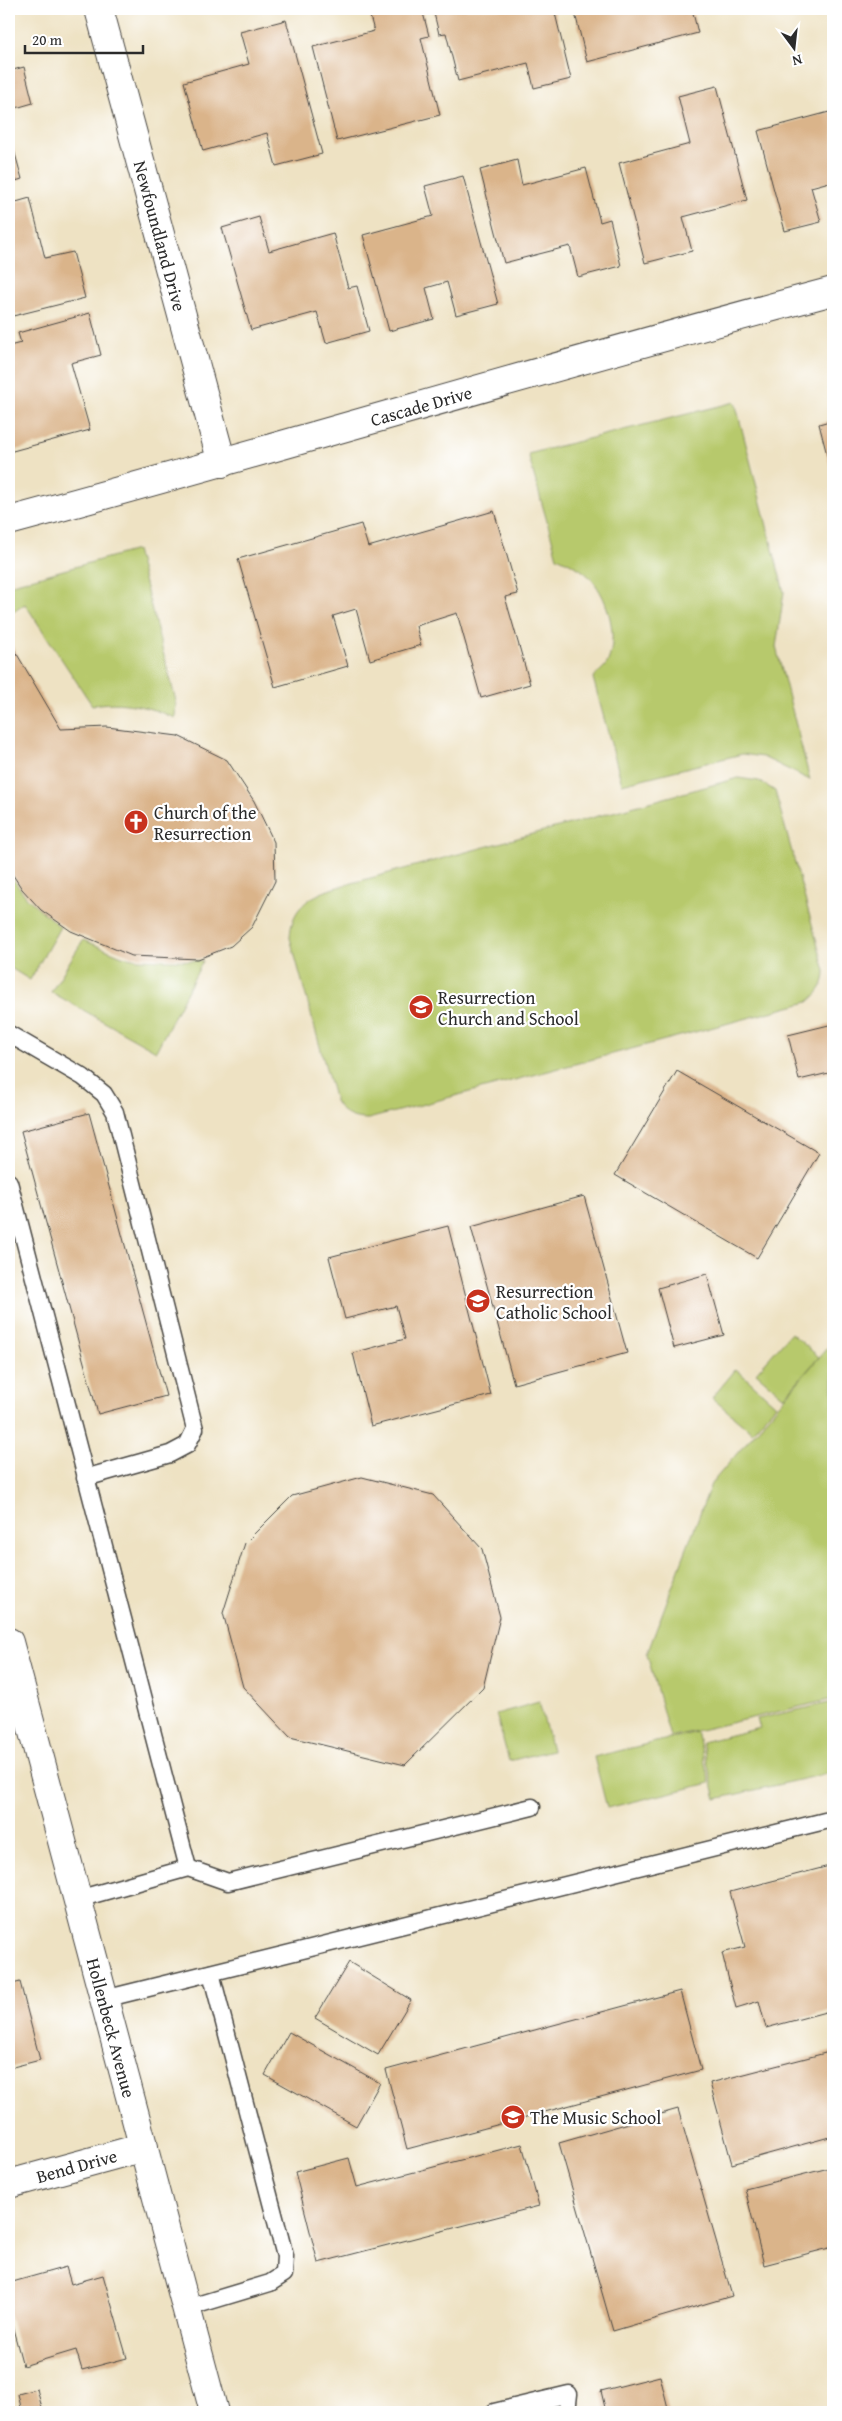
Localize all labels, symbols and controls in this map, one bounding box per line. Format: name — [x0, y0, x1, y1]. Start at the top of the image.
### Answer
scale bar — [25, 22, 142, 54]
north arrow — [770, 22, 820, 72]
text: 20 m — [32, 29, 63, 50]
text: N — [790, 50, 804, 72]
street label: Newfoundland Drive — [127, 157, 194, 314]
street label: Cascade Drive — [367, 378, 475, 433]
place label: Church of the Resurrection — [154, 799, 256, 847]
church icon: Church of the Resurrection — [123, 809, 149, 835]
place label: Resurrection Church and School — [438, 984, 579, 1032]
school or university icon: Resurrection Church and School — [408, 994, 434, 1020]
place label: Resurrection Catholic School — [496, 1278, 612, 1326]
school or university icon: Resurrection Catholic School — [465, 1288, 491, 1314]
street label: Hollenbeck Avenue — [80, 1955, 143, 2101]
school or university icon: The Music School — [500, 2104, 526, 2130]
place label: The Music School — [530, 2104, 661, 2131]
street label: Bend Drive — [33, 2142, 120, 2189]

